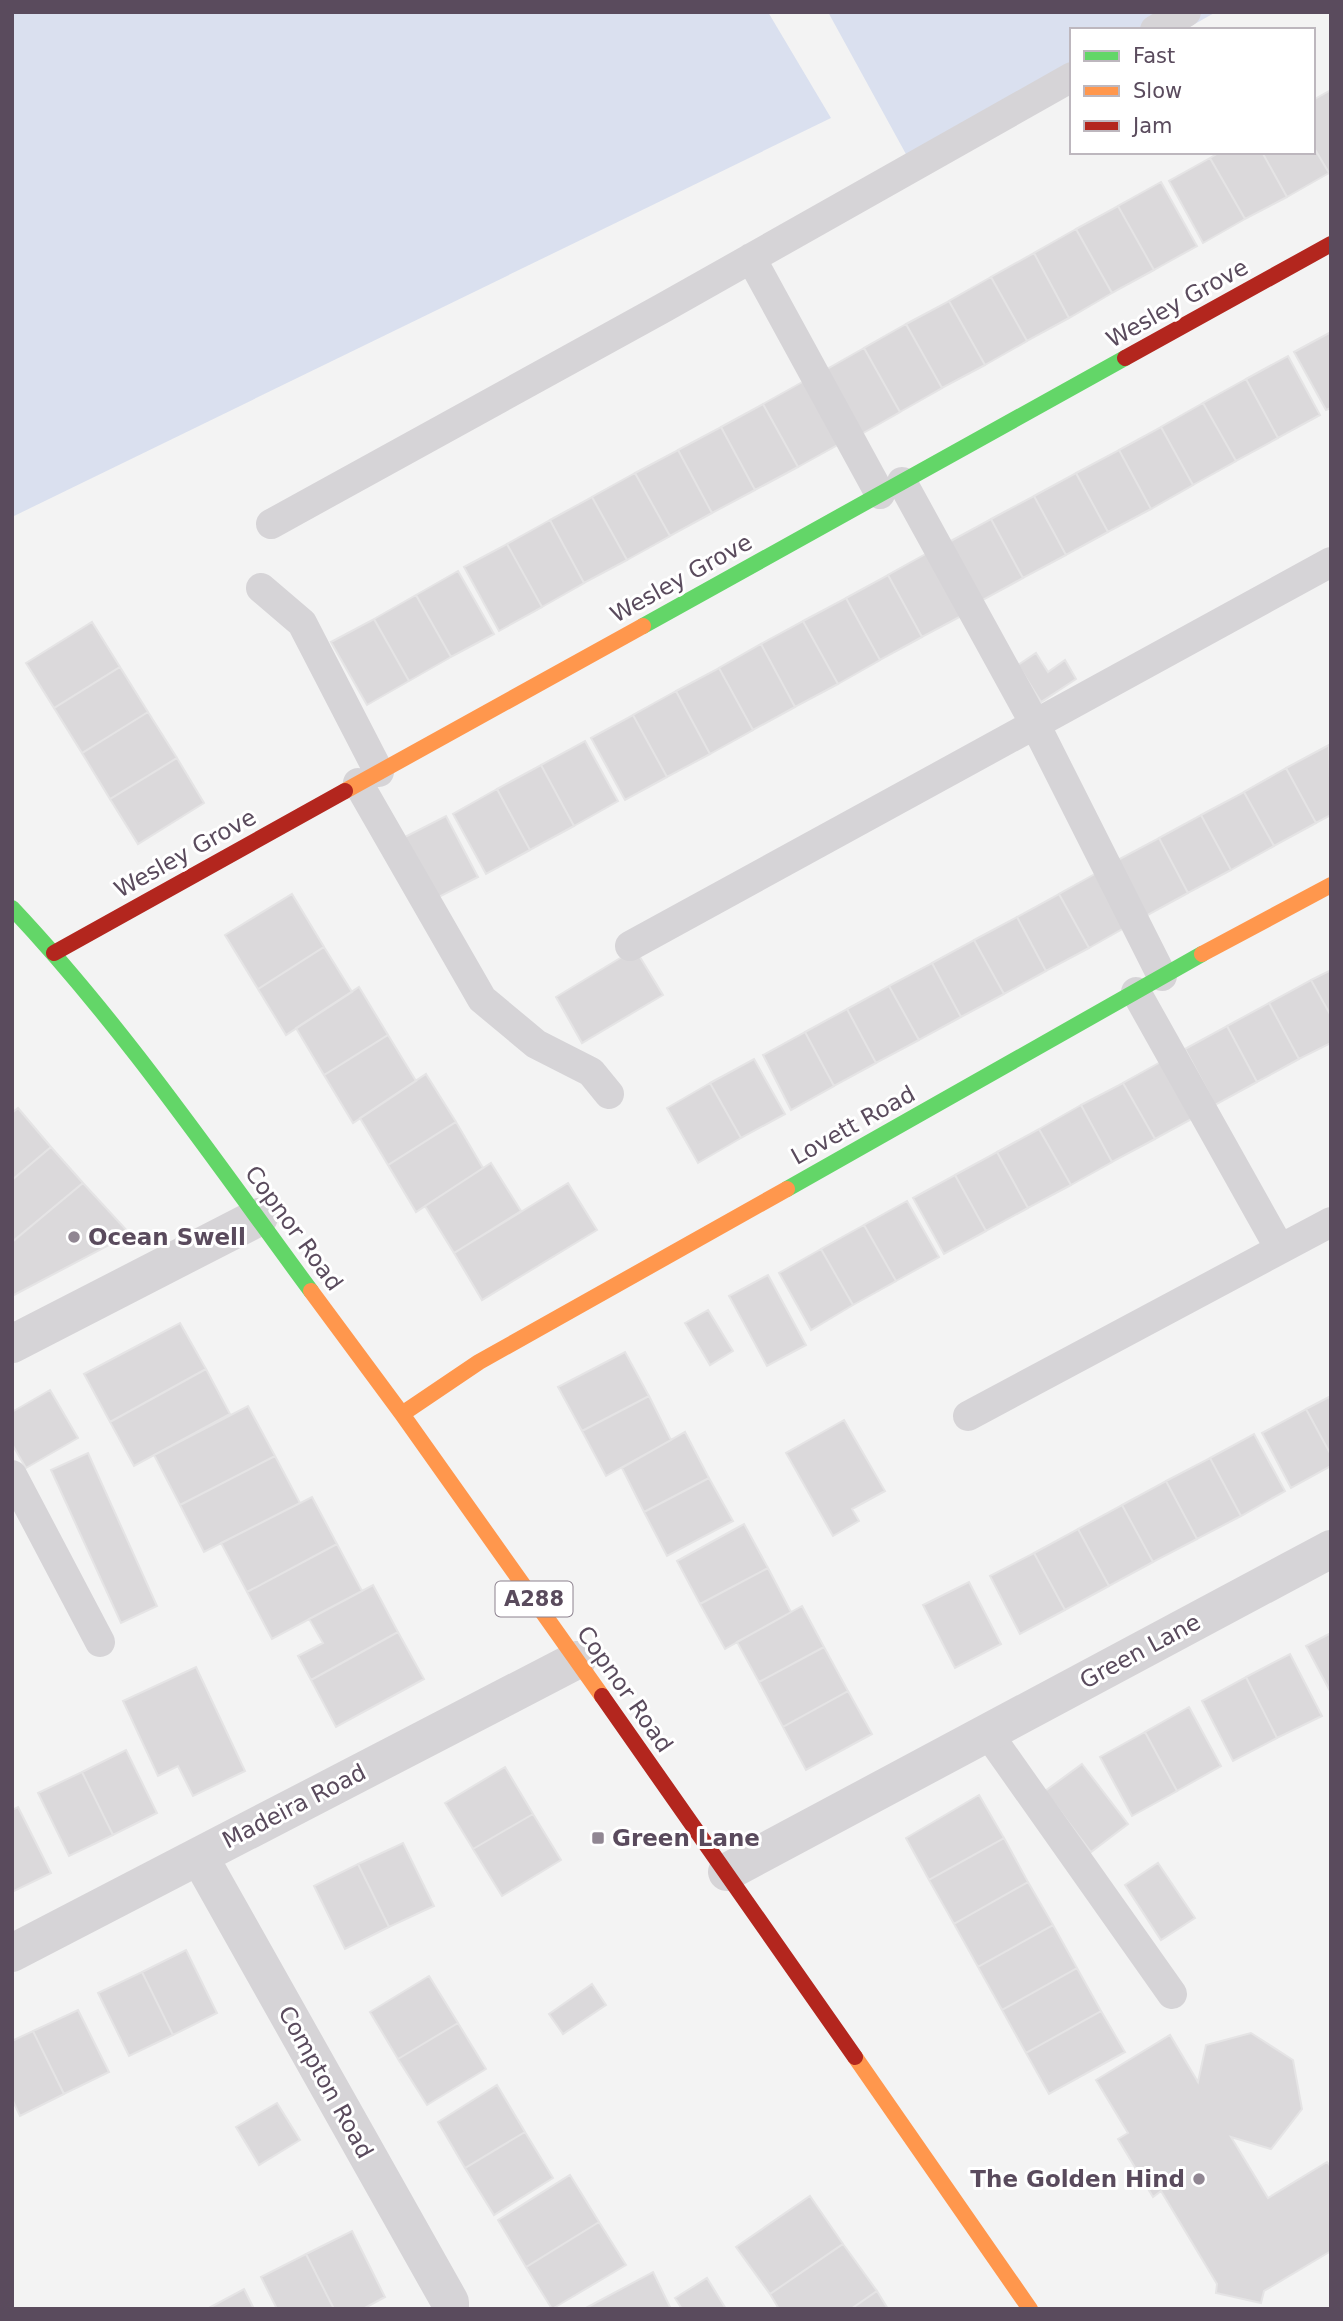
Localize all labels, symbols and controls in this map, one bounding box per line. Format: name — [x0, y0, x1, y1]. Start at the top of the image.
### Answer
legend — [1070, 28, 1315, 154]
text: Fast — [1133, 44, 1175, 68]
text: Slow — [1133, 79, 1182, 103]
text: Jam — [1131, 114, 1173, 138]
street label: Wesley Grove — [1102, 253, 1252, 353]
street label: Wesley Grove — [606, 528, 756, 628]
street label: Wesley Grove — [110, 803, 260, 903]
street label: Lovett Road — [787, 1080, 919, 1170]
street label: Copnor Road — [240, 1161, 348, 1295]
place label: Ocean Swell — [88, 1224, 246, 1250]
marker: Ocean Swell — [66, 1229, 82, 1245]
road number: A288 — [496, 1582, 572, 1616]
street label: Green Lane — [1075, 1608, 1205, 1694]
street label: Copnor Road — [572, 1621, 678, 1757]
street label: Madeira Road — [218, 1759, 370, 1853]
place label: Green Lane — [612, 1825, 760, 1851]
marker: Green Lane — [590, 1830, 606, 1846]
street label: Compton Road — [273, 2001, 379, 2163]
place label: The Golden Hind — [970, 2166, 1185, 2192]
marker: The Golden Hind — [1191, 2171, 1207, 2187]

